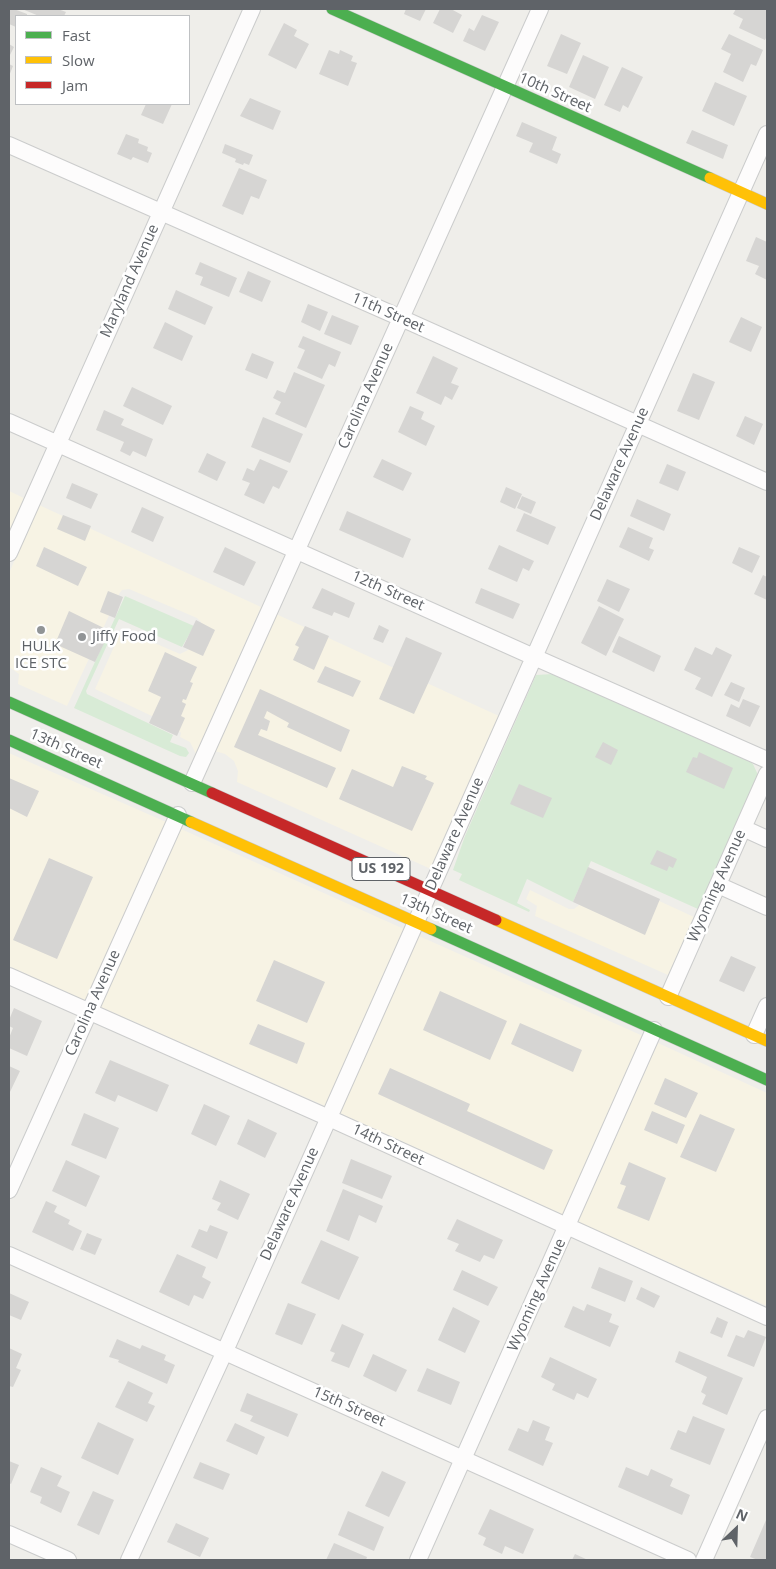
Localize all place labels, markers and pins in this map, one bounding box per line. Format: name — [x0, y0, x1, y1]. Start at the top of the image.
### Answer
marker: HULK ICE STC — [35, 624, 47, 636]
place label: Jiffy Food — [92, 628, 156, 646]
marker: Jiffy Food — [76, 631, 88, 643]
place label: HULK ICE STC — [15, 638, 67, 673]

